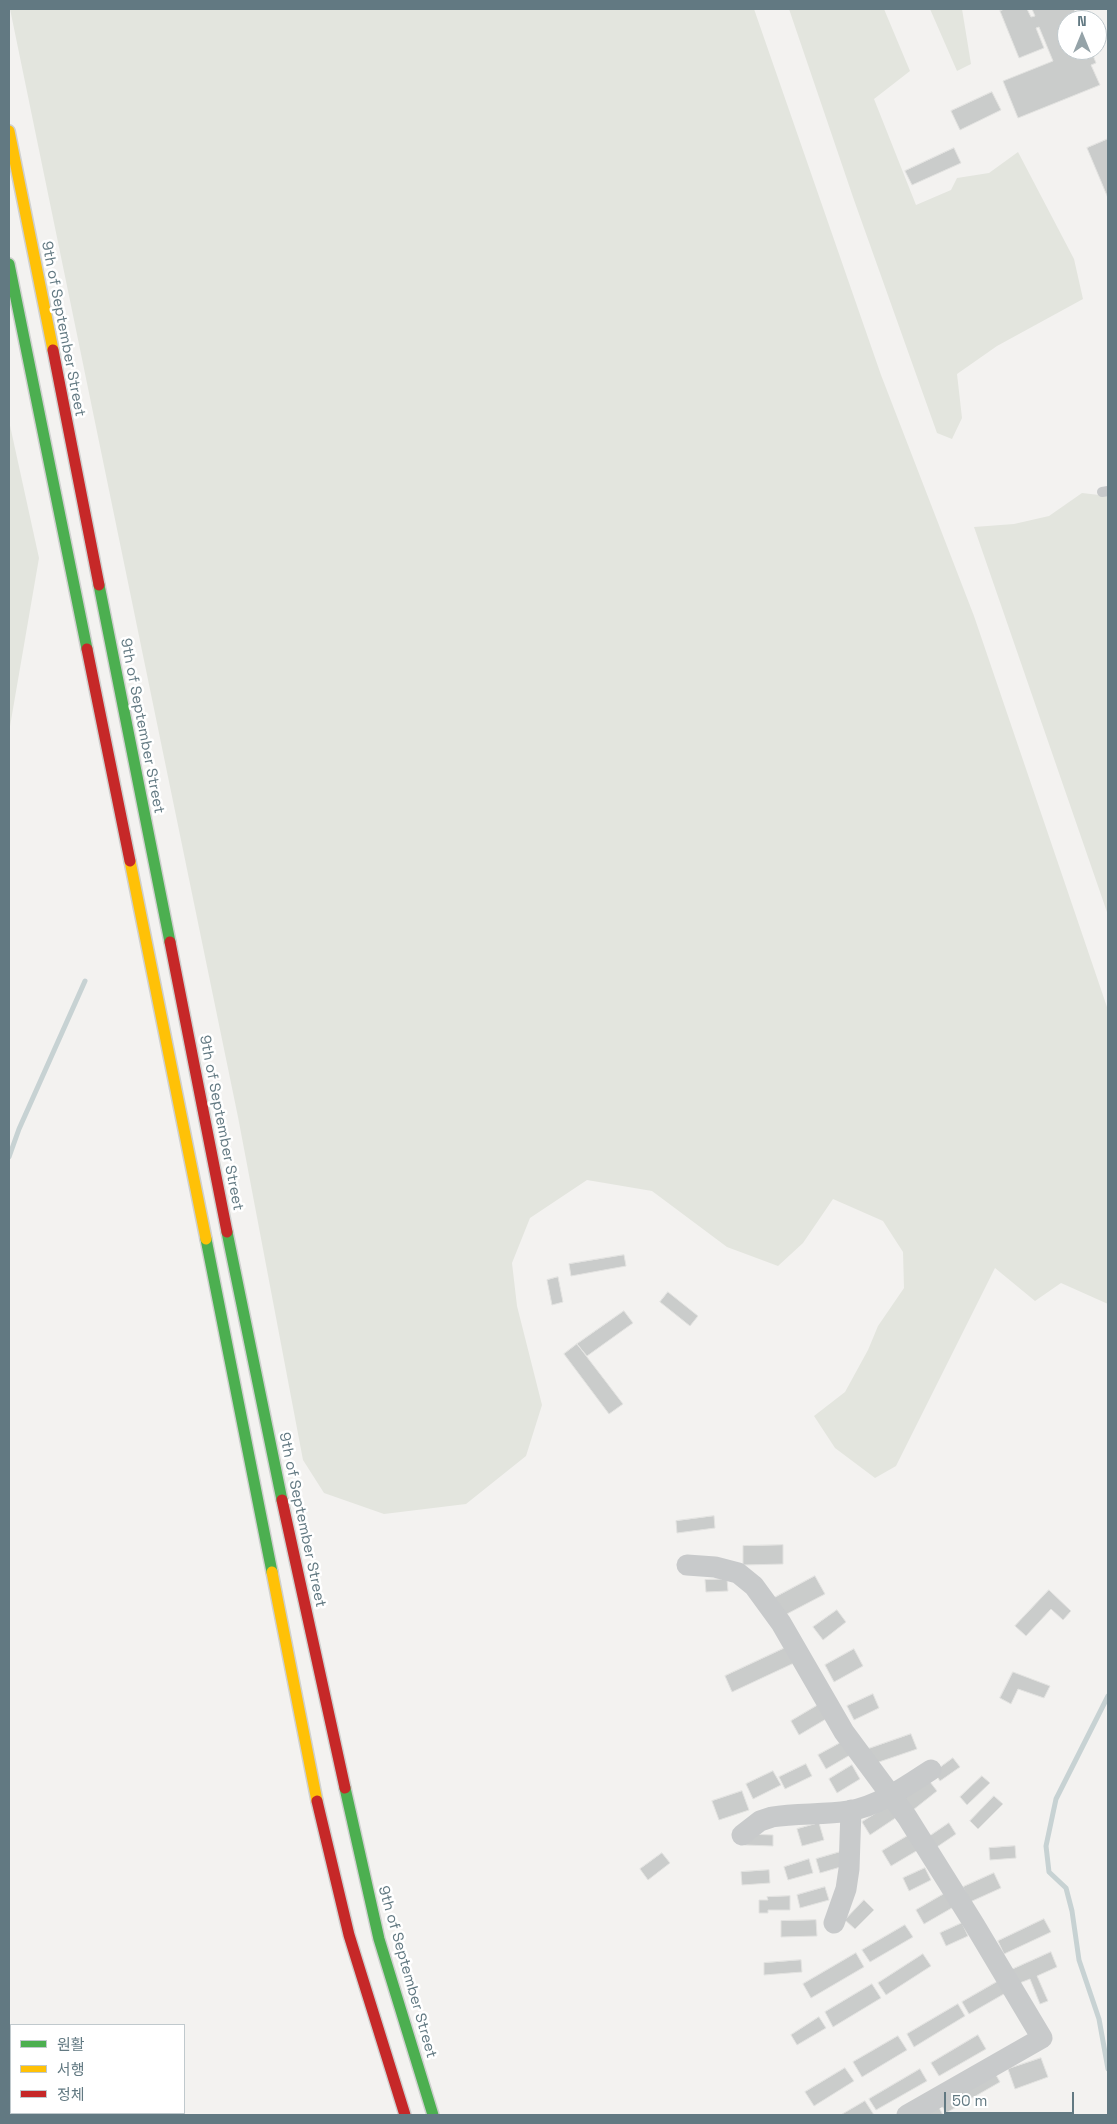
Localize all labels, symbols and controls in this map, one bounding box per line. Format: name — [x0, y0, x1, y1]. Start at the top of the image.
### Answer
north arrow — [1057, 10, 1107, 60]
text: N — [1077, 12, 1087, 30]
street label: 9th of September Street — [37, 240, 89, 418]
street label: 9th of September Street — [116, 637, 168, 815]
street label: 9th of September Street — [195, 1034, 247, 1212]
street label: 9th of September Street — [275, 1431, 329, 1609]
street label: 9th of September Street — [374, 1884, 440, 2060]
legend — [10, 2024, 185, 2114]
text: 원활 — [57, 2035, 85, 2054]
text: 서행 — [57, 2060, 85, 2079]
scale bar — [947, 2082, 1077, 2114]
text: 정체 — [57, 2085, 85, 2104]
text: 50 m — [952, 2091, 987, 2110]

